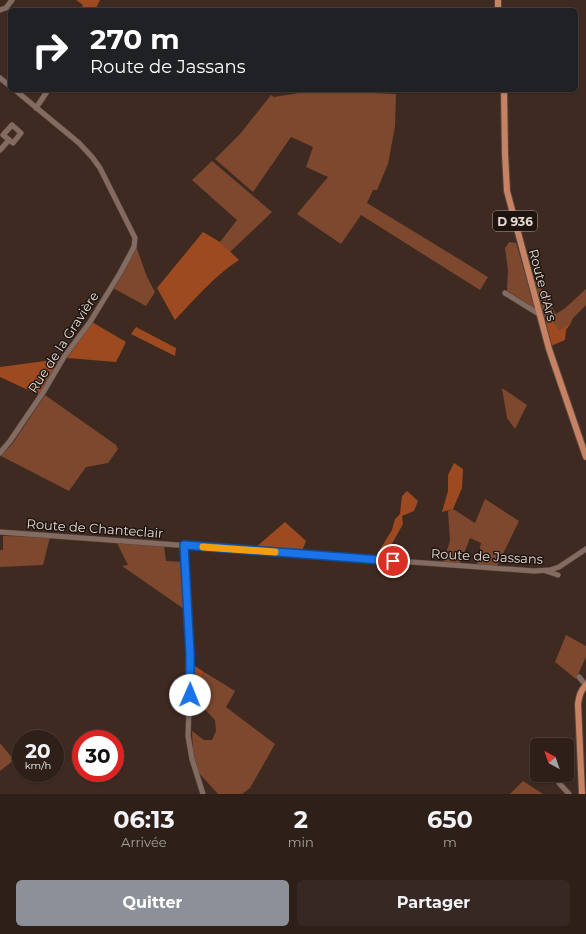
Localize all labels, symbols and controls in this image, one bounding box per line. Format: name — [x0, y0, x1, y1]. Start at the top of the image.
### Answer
text: 270 m — [90, 22, 180, 56]
icon: right — [24, 24, 76, 76]
text: Route de Jassans — [90, 56, 246, 78]
road number: D 936 — [493, 211, 537, 231]
street label: Route d'Ars — [526, 247, 560, 323]
street label: Rue de la Gravière — [24, 288, 102, 396]
street label: Route de Chanteclair — [26, 515, 164, 541]
pin — [376, 544, 410, 578]
street label: Route de Jassans — [430, 545, 544, 567]
icon: arrive — [382, 550, 404, 572]
position arrow — [169, 674, 211, 716]
speed limit sign: 30 — [72, 730, 124, 782]
north arrow — [530, 738, 574, 782]
map controls — [530, 738, 574, 782]
text: 20 — [25, 739, 51, 763]
text: km/h — [25, 759, 51, 772]
text: 06:13 — [113, 805, 175, 834]
text: 2 — [294, 805, 308, 834]
text: 650 — [427, 805, 473, 834]
text: Arrivée — [121, 834, 167, 850]
text: min — [288, 834, 314, 850]
text: m — [443, 834, 457, 850]
button: Quitter — [16, 880, 289, 926]
button: Partager — [297, 880, 570, 926]

